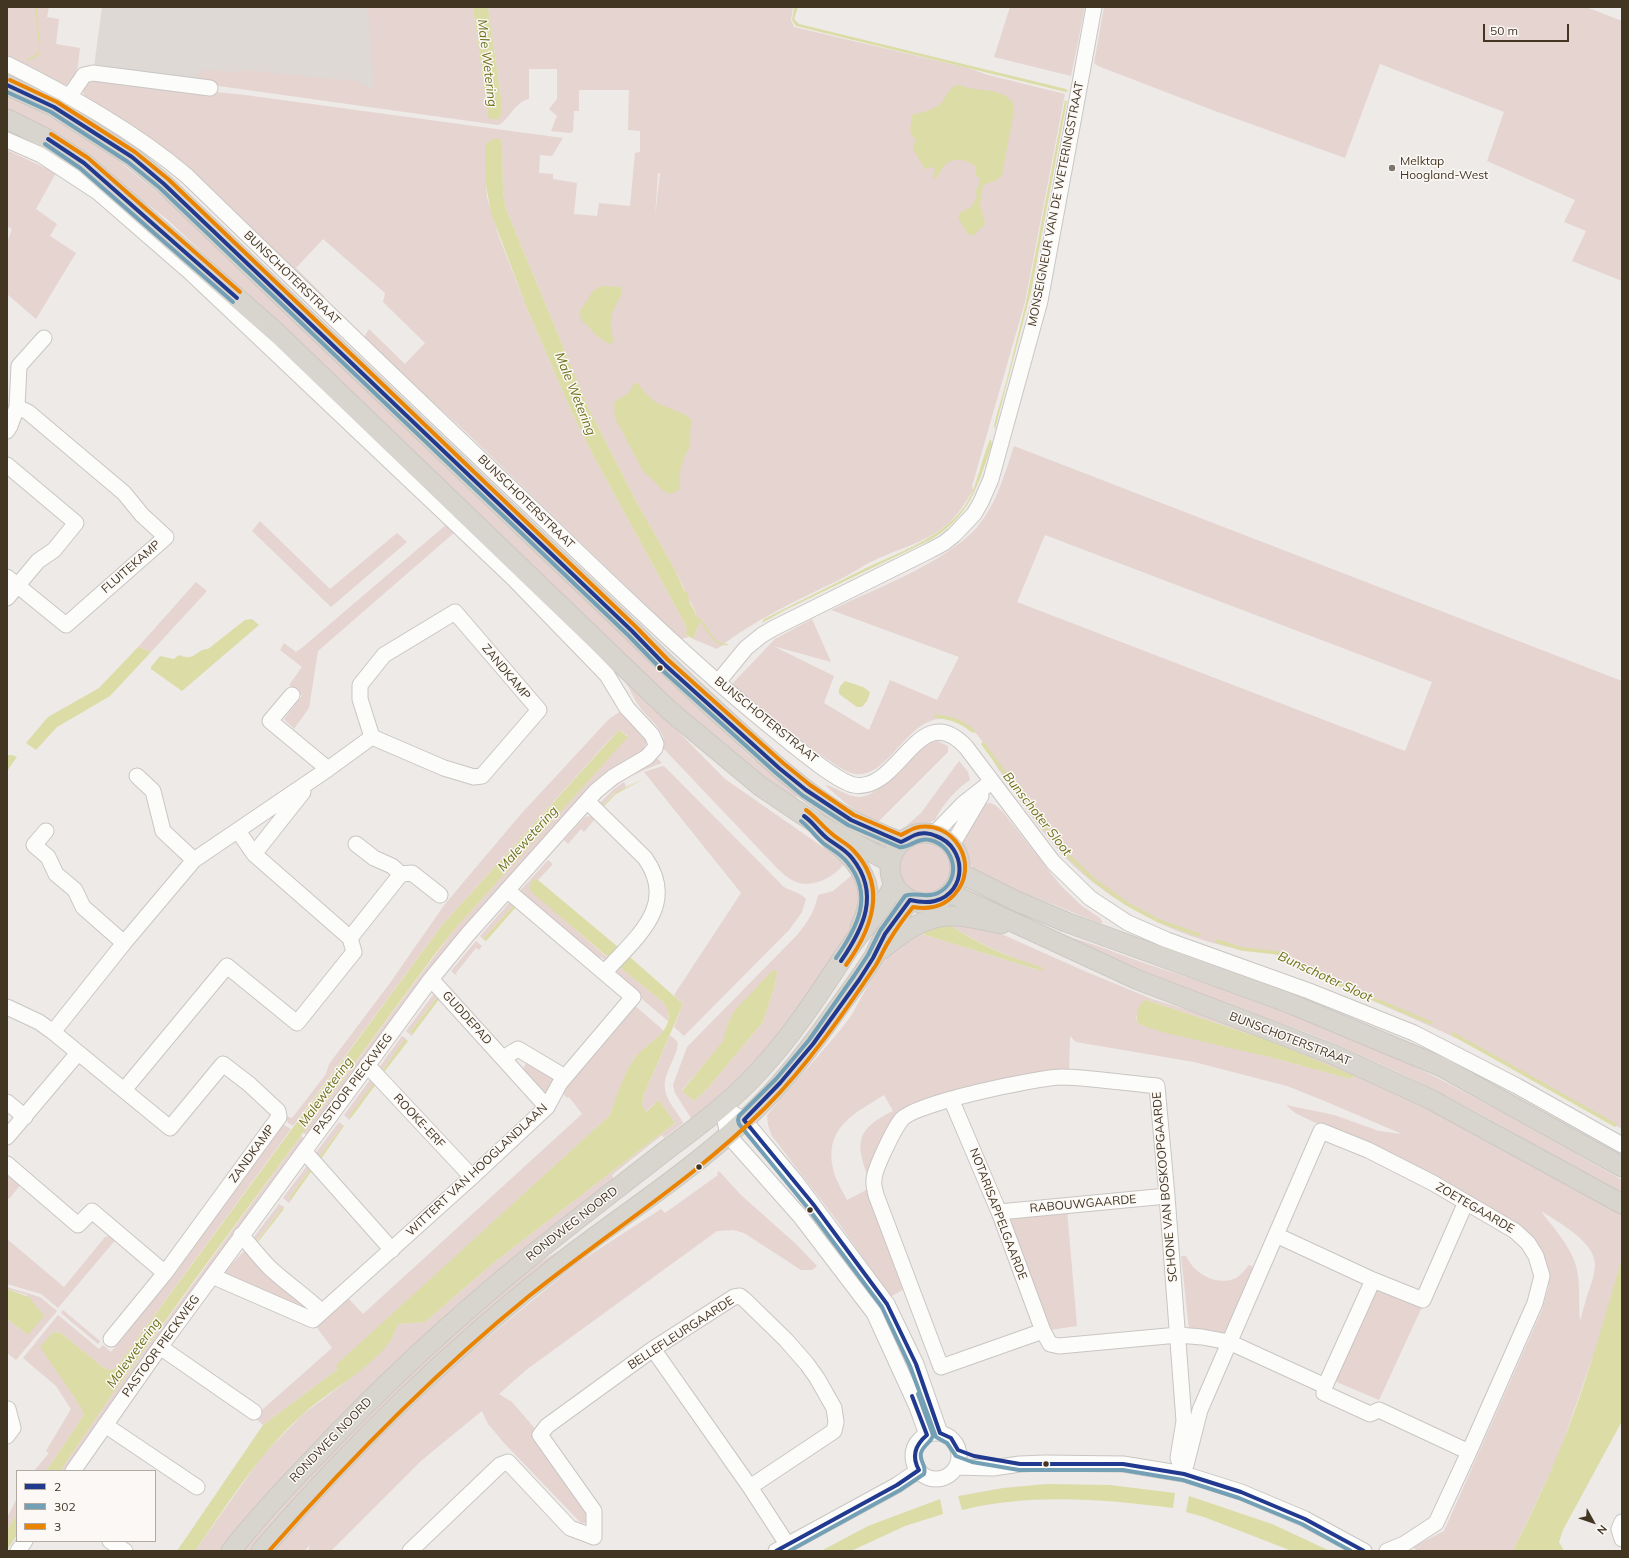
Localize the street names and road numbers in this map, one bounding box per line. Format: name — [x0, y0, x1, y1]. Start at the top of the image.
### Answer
street label: MONSEIGNEUR VAN DE WETERINGSTRAAT — [1025, 80, 1087, 328]
street label: BUNSCHOTERSTRAAT — [241, 228, 343, 328]
street label: BUNSCHOTERSTRAAT — [475, 452, 577, 552]
street label: FLUITEKAMP — [99, 538, 163, 596]
street label: ZANDKAMP — [479, 641, 533, 703]
street label: BUNSCHOTERSTRAAT — [711, 674, 821, 766]
street label: GUDDEPAD — [439, 988, 495, 1048]
street label: BUNSCHOTERSTRAAT — [1227, 1009, 1353, 1069]
street label: PASTOOR PIECKWEG — [310, 1031, 396, 1137]
street label: ROOKE-ERF — [390, 1091, 448, 1151]
street label: SCHONE VAN BOSKOOPGAARDE — [1150, 1091, 1180, 1283]
street label: WITTERT VAN HOOGLANDLAAN — [403, 1101, 551, 1239]
street label: ZANDKAMP — [226, 1122, 278, 1186]
street label: NOTARISAPPELGAARDE — [966, 1146, 1030, 1282]
street label: ZOETEGAARDE — [1433, 1180, 1517, 1236]
street label: RONDWEG NOORD — [523, 1184, 621, 1264]
street label: RABOUWGAARDE — [1029, 1192, 1137, 1216]
street label: PASTOOR PIECKWEG — [119, 1292, 203, 1400]
street label: BELLEFLEURGAARDE — [625, 1293, 737, 1373]
street label: RONDWEG NOORD — [287, 1395, 375, 1485]

